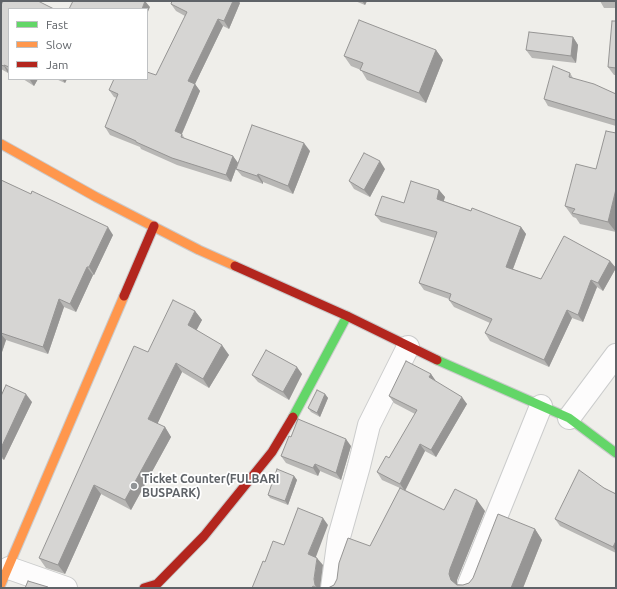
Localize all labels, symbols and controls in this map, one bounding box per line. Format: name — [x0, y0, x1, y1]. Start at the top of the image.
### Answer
legend — [8, 8, 148, 80]
text: Fast — [46, 18, 68, 31]
text: Slow — [46, 38, 72, 51]
text: Jam — [46, 58, 68, 71]
place label: Ticket Counter(FULBARI BUSPARK) — [142, 472, 279, 500]
marker: Ticket Counter(FULBARI BUSPARK) — [129, 481, 139, 491]

